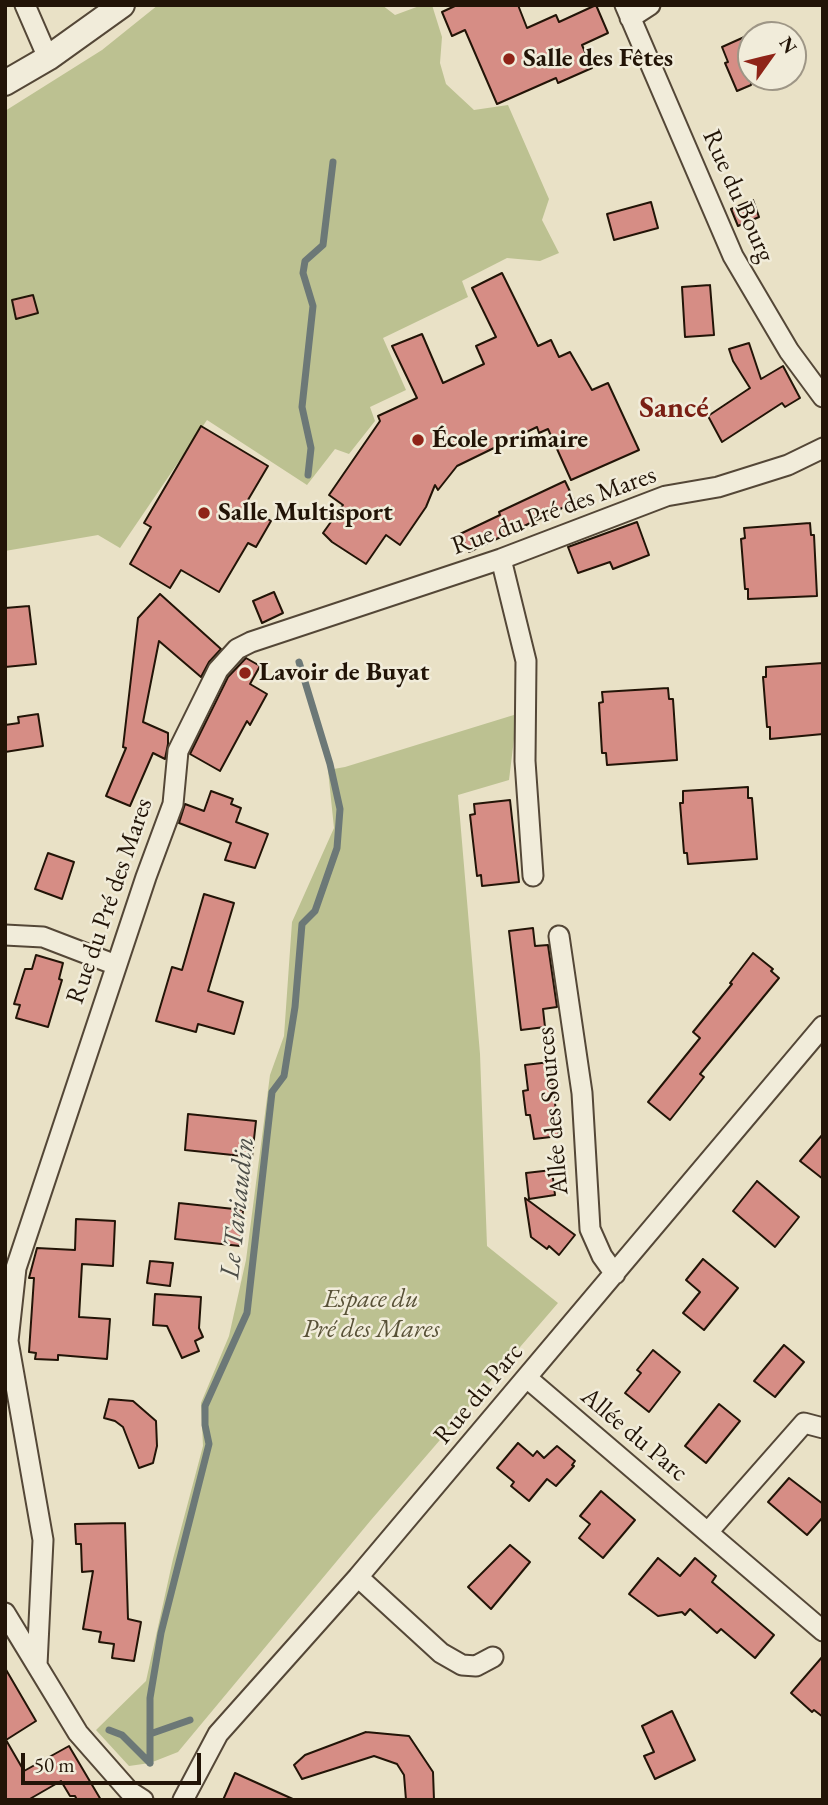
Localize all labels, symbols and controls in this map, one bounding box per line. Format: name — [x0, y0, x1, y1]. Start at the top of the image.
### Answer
north arrow — [737, 21, 807, 91]
text: N — [774, 32, 803, 58]
place label: Salle des Fêtes — [523, 43, 673, 75]
marker: Salle des Fêtes — [501, 51, 517, 67]
street label: Rue du Bourg — [695, 125, 781, 267]
district label: Sancé — [639, 391, 709, 427]
place label: École primaire — [432, 424, 588, 456]
marker: École primaire — [410, 432, 426, 448]
street label: Rue du Pré des Mares — [447, 460, 661, 562]
place label: Salle Multisport — [218, 497, 393, 529]
marker: Salle Multisport — [196, 505, 212, 521]
place label: Lavoir de Buyat — [259, 657, 429, 689]
marker: Lavoir de Buyat — [237, 665, 253, 681]
street label: Rue du Pré des Mares — [60, 794, 160, 1008]
street label: Allée des Sources — [530, 1026, 576, 1196]
water label: Le Tariaudin — [214, 1135, 262, 1281]
park label: Espace du Pré des Mares — [302, 1284, 440, 1346]
street label: Rue du Parc — [428, 1337, 530, 1451]
street label: Allée du Parc — [574, 1381, 694, 1489]
scale bar — [24, 1738, 205, 1782]
text: 50 m — [34, 1751, 75, 1778]

